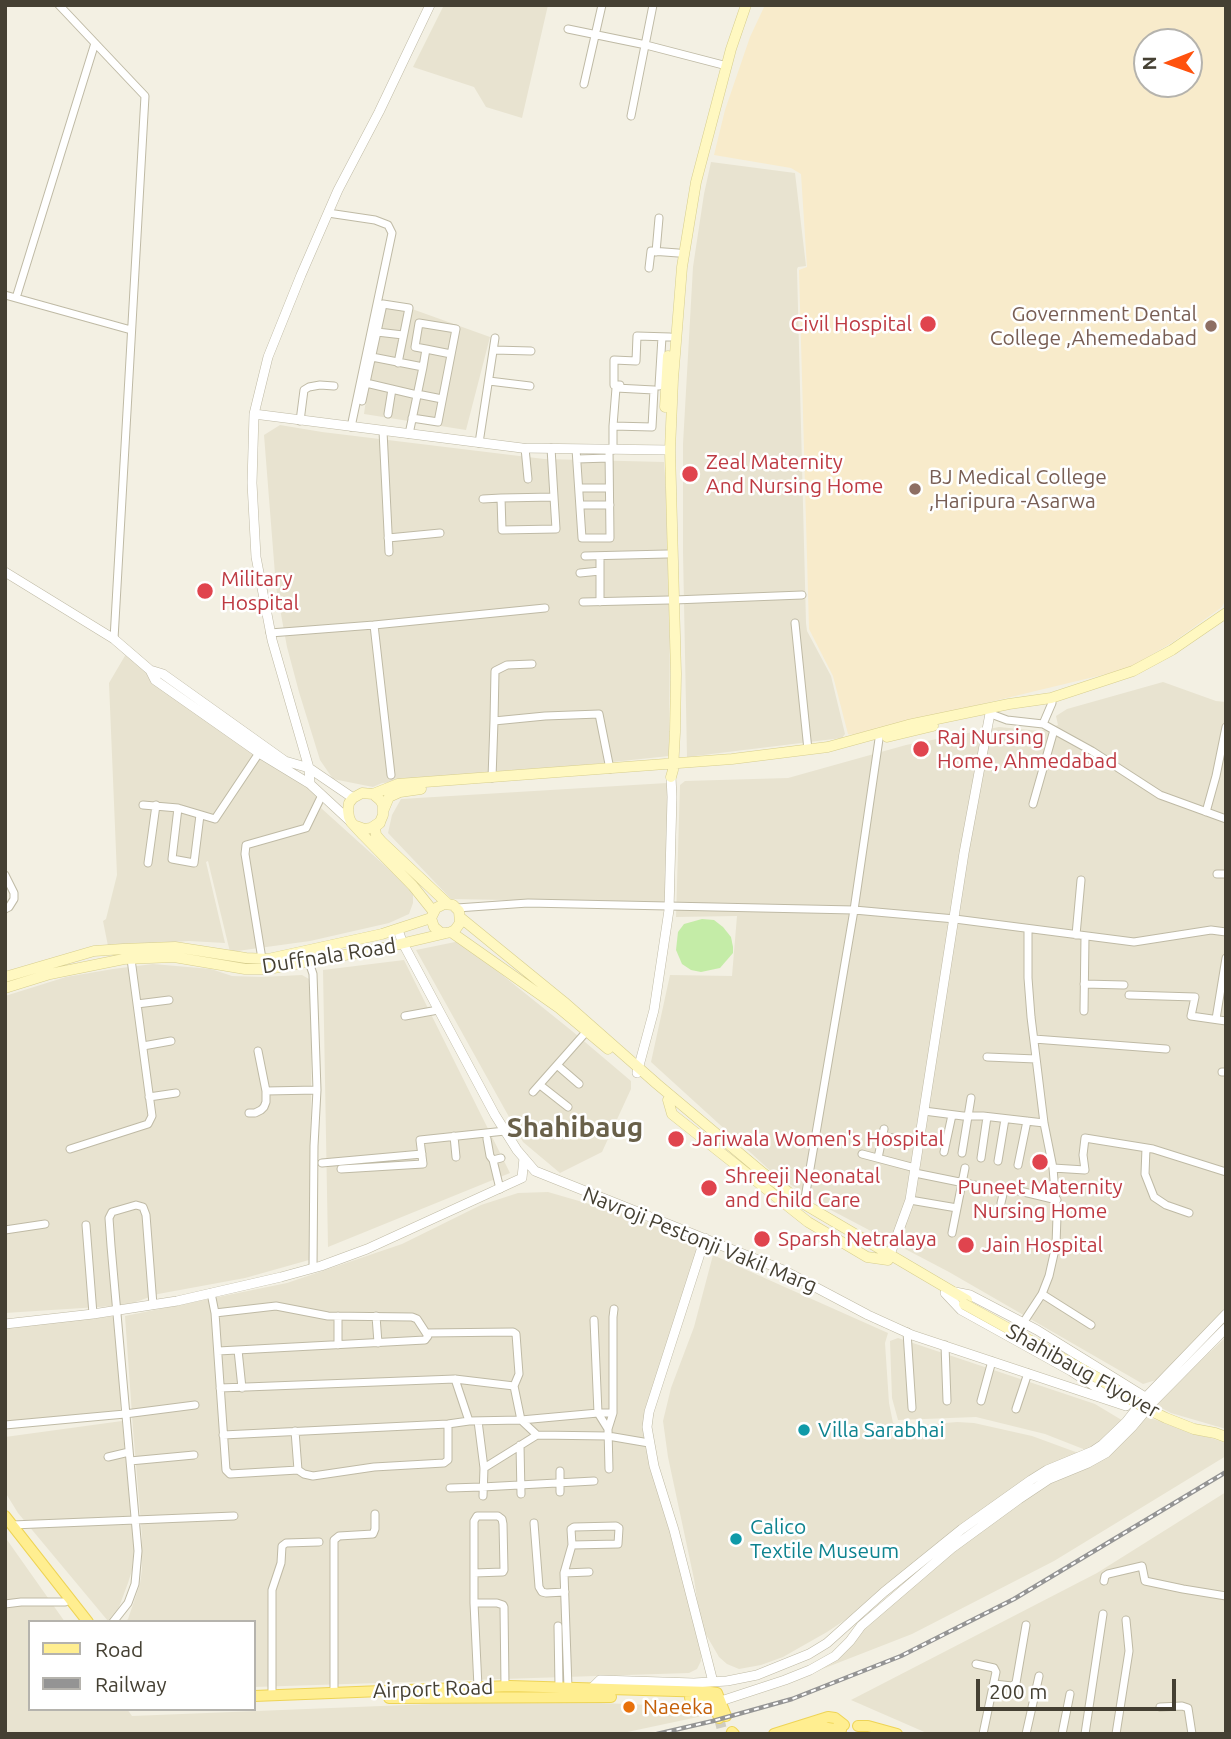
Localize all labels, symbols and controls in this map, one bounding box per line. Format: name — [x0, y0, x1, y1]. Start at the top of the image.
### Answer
north arrow — [1133, 28, 1203, 98]
text: N — [1138, 56, 1160, 71]
place label: Government Dental College ,Ahemedabad — [990, 301, 1197, 351]
place label: Civil Hospital — [790, 311, 912, 337]
marker: Civil Hospital — [918, 314, 938, 334]
marker: Government Dental College ,Ahemedabad — [1203, 318, 1219, 334]
place label: Zeal Maternity And Nursing Home — [706, 449, 883, 499]
marker: Zeal Maternity And Nursing Home — [680, 464, 700, 484]
place label: BJ Medical College ,Haripura -Asarwa — [929, 464, 1107, 514]
marker: BJ Medical College ,Haripura -Asarwa — [907, 481, 923, 497]
place label: Military Hospital — [221, 566, 299, 616]
marker: Military Hospital — [195, 581, 215, 601]
place label: Raj Nursing Home, Ahmedabad — [937, 724, 1117, 774]
marker: Raj Nursing Home, Ahmedabad — [911, 739, 931, 759]
street label: Duffnala Road — [260, 933, 398, 979]
district label: Shahibaug — [507, 1111, 643, 1145]
place label: Jariwala Women's Hospital — [692, 1126, 944, 1152]
marker: Jariwala Women's Hospital — [666, 1129, 686, 1149]
marker: Puneet Maternity Nursing Home — [1030, 1152, 1050, 1172]
place label: Shreeji Neonatal and Child Care — [725, 1163, 880, 1213]
place label: Puneet Maternity Nursing Home — [957, 1174, 1123, 1224]
marker: Shreeji Neonatal and Child Care — [699, 1178, 719, 1198]
street label: Navroji Pestonji Vakil Marg — [579, 1181, 821, 1299]
place label: Sparsh Netralaya — [778, 1226, 937, 1252]
marker: Sparsh Netralaya — [752, 1229, 772, 1249]
place label: Jain Hospital — [982, 1232, 1103, 1258]
marker: Jain Hospital — [956, 1235, 976, 1255]
street label: Shahibaug Flyover — [1002, 1318, 1164, 1424]
place label: Villa Sarabhai — [818, 1417, 944, 1443]
marker: Villa Sarabhai — [796, 1422, 812, 1438]
place label: Calico Textile Museum — [750, 1514, 899, 1564]
marker: Calico Textile Museum — [728, 1531, 744, 1547]
legend — [28, 1620, 256, 1711]
text: Road — [95, 1637, 143, 1661]
scale bar — [979, 1666, 1178, 1710]
text: Railway — [95, 1672, 167, 1696]
street label: Airport Road — [372, 1674, 494, 1704]
text: 200 m — [989, 1679, 1047, 1703]
place label: Naeeka — [643, 1694, 713, 1720]
marker: Naeeka — [621, 1699, 637, 1715]

